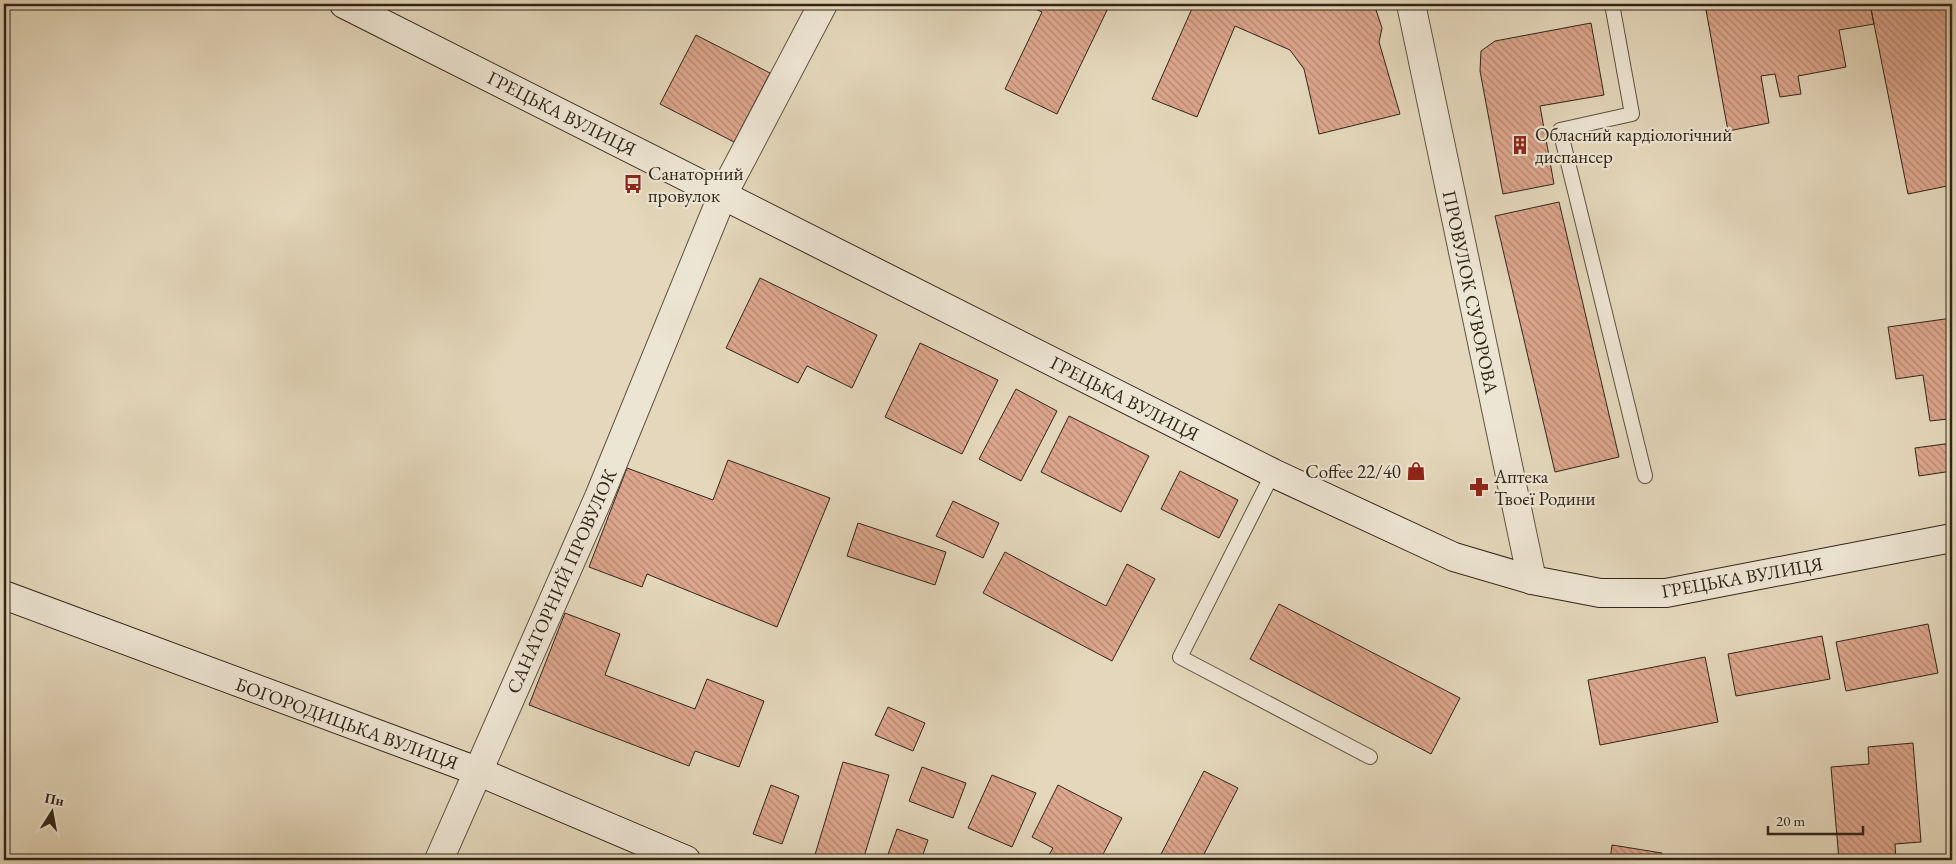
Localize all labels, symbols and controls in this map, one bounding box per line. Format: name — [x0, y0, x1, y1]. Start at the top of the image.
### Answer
street label: ГРЕЦЬКА ВУЛИЦЯ — [483, 65, 641, 162]
place label: Обласний кардіологічний диспансер — [1535, 122, 1732, 169]
building icon: Обласний кардіологічний диспансер — [1509, 134, 1531, 156]
place label: Санаторний провулок — [648, 161, 744, 208]
bus stop icon: Санаторний провулок — [622, 173, 644, 195]
street label: ПРОВУЛОК СУВОРОВА — [1437, 188, 1504, 397]
street label: ГРЕЦЬКА ВУЛИЦЯ — [1046, 350, 1204, 447]
place label: Coffee 22/40 — [1305, 459, 1401, 484]
shop icon: Coffee 22/40 — [1405, 460, 1427, 482]
place label: Аптека Твоєї Родини — [1493, 464, 1596, 511]
street label: САНАТОРНИЙ ПРОВУЛОК — [501, 465, 623, 697]
pharmacy icon: Аптека Твоєї Родини — [1468, 476, 1490, 498]
street label: ГРЕЦЬКА ВУЛИЦЯ — [1659, 551, 1825, 604]
street label: БОГОРОДИЦЬКА ВУЛИЦЯ — [232, 671, 462, 776]
north arrow — [28, 786, 78, 836]
text: Пн — [43, 789, 66, 810]
scale bar — [1768, 804, 1864, 836]
text: 20 m — [1776, 811, 1805, 830]

